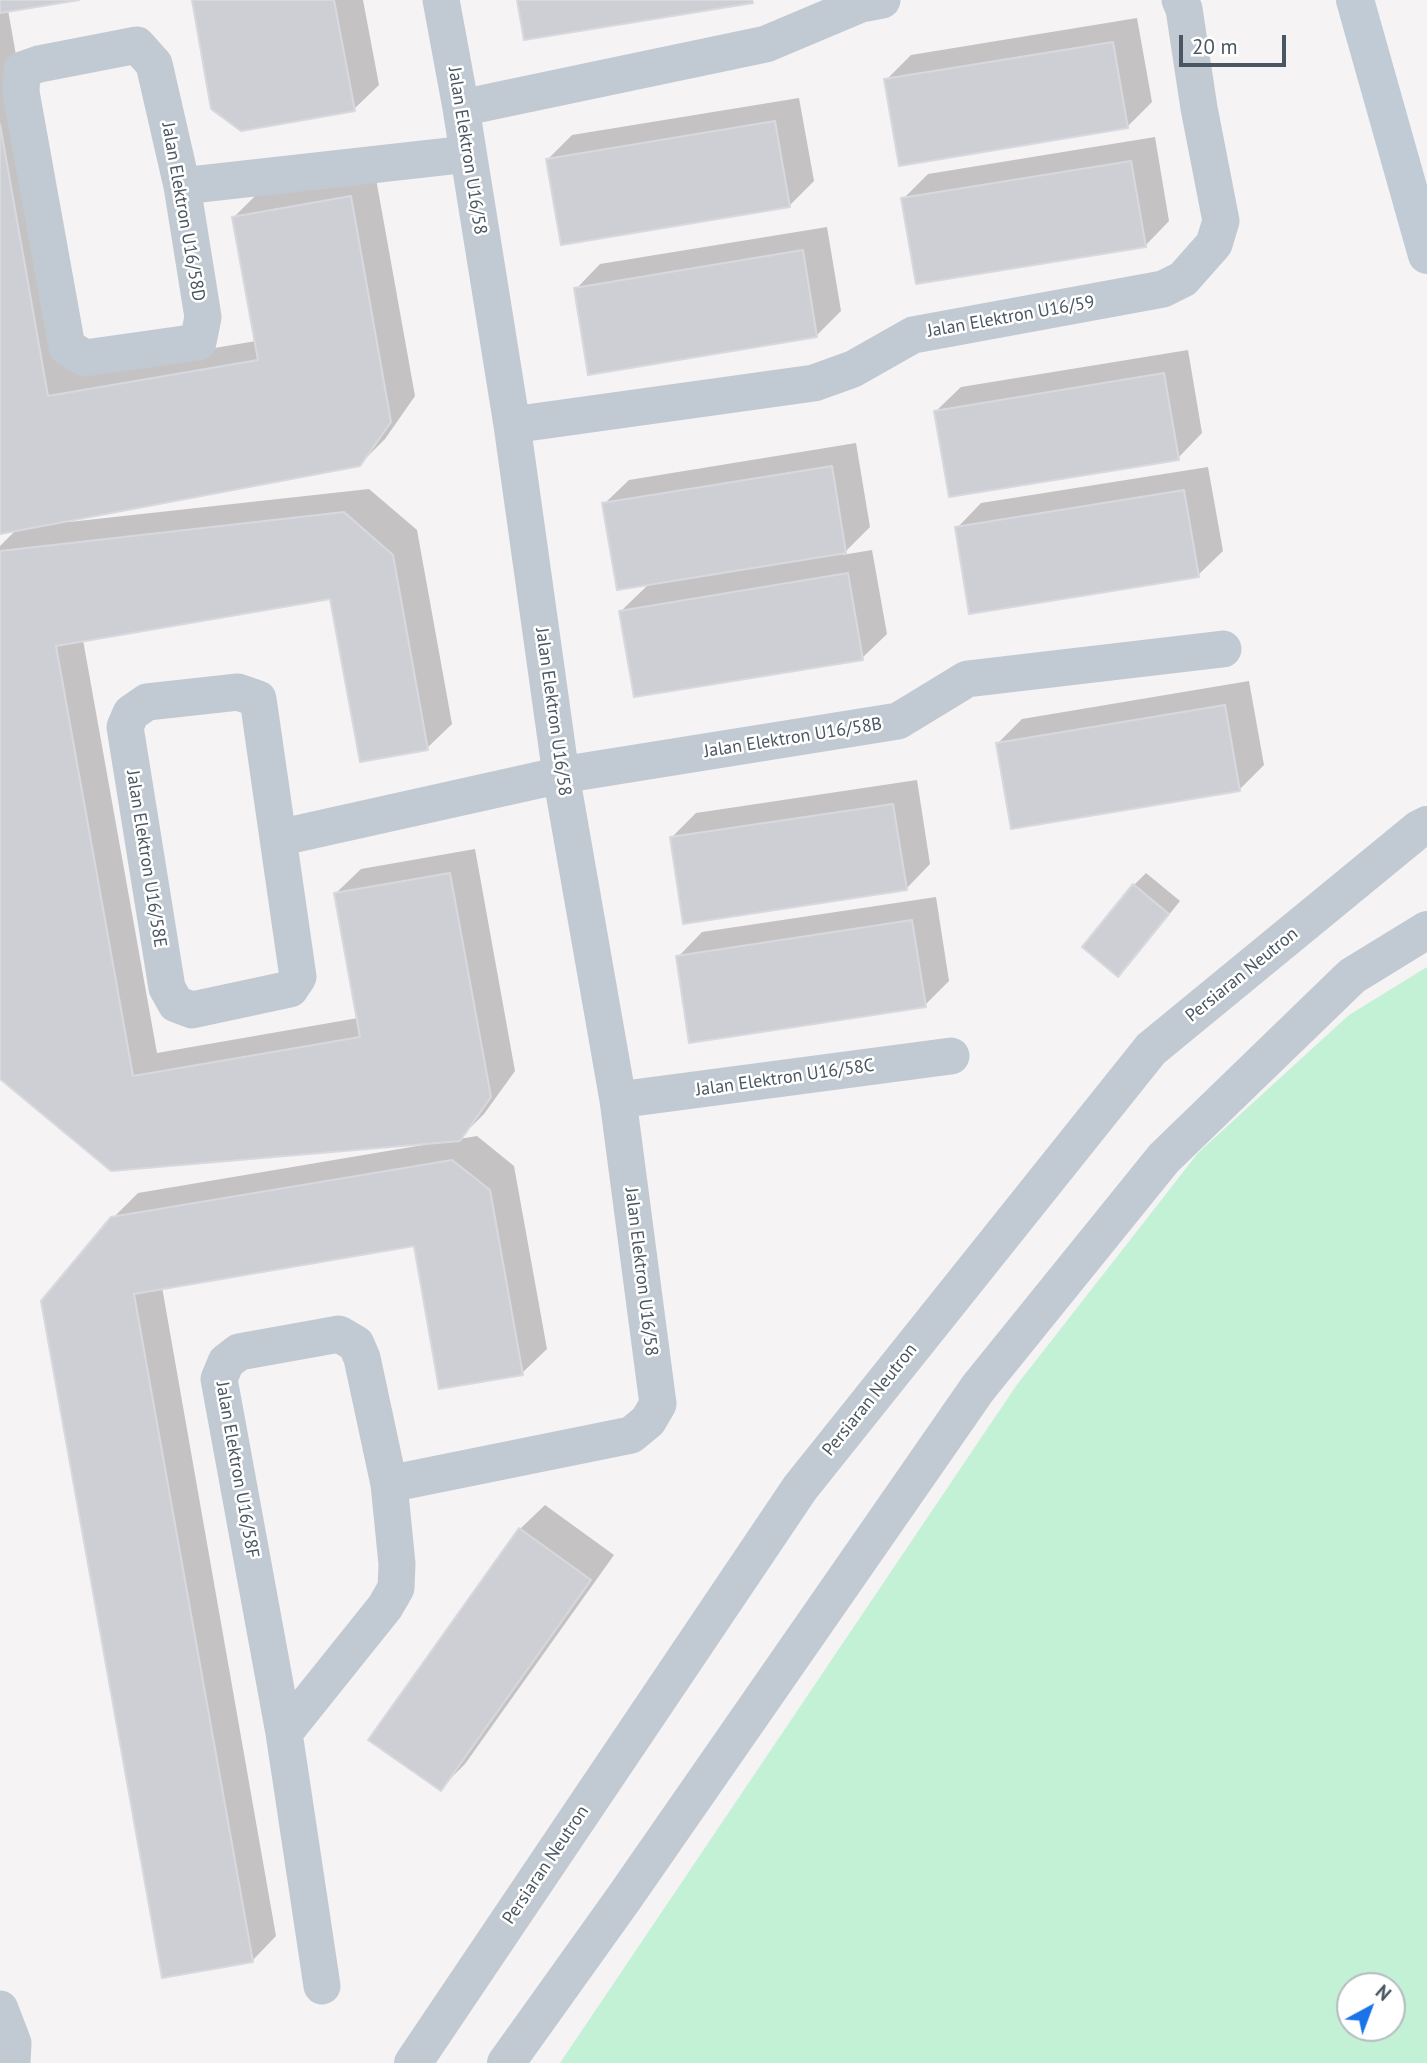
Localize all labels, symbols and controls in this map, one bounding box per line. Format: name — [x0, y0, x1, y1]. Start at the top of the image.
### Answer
scale bar — [1182, 21, 1289, 65]
text: 20 m — [1192, 33, 1238, 60]
street label: Jalan Elektron U16/58 — [443, 66, 491, 236]
street label: Jalan Elektron U16/58D — [157, 121, 209, 303]
street label: Jalan Elektron U16/59 — [926, 292, 1096, 342]
street label: Jalan Elektron U16/58 — [531, 627, 575, 797]
street label: Jalan Elektron U16/58B — [702, 713, 884, 763]
street label: Jalan Elektron U16/58E — [121, 769, 171, 949]
street label: Persiaran Neutron — [1181, 923, 1303, 1027]
street label: Jalan Elektron U16/58C — [694, 1055, 876, 1101]
street label: Jalan Elektron U16/58 — [620, 1187, 662, 1357]
street label: Persiaran Neutron — [818, 1339, 922, 1461]
street label: Jalan Elektron U16/58F — [211, 1380, 263, 1560]
street label: Persiaran Neutron — [498, 1802, 594, 1928]
north arrow — [1336, 1972, 1406, 2042]
text: N — [1371, 1980, 1396, 2006]

